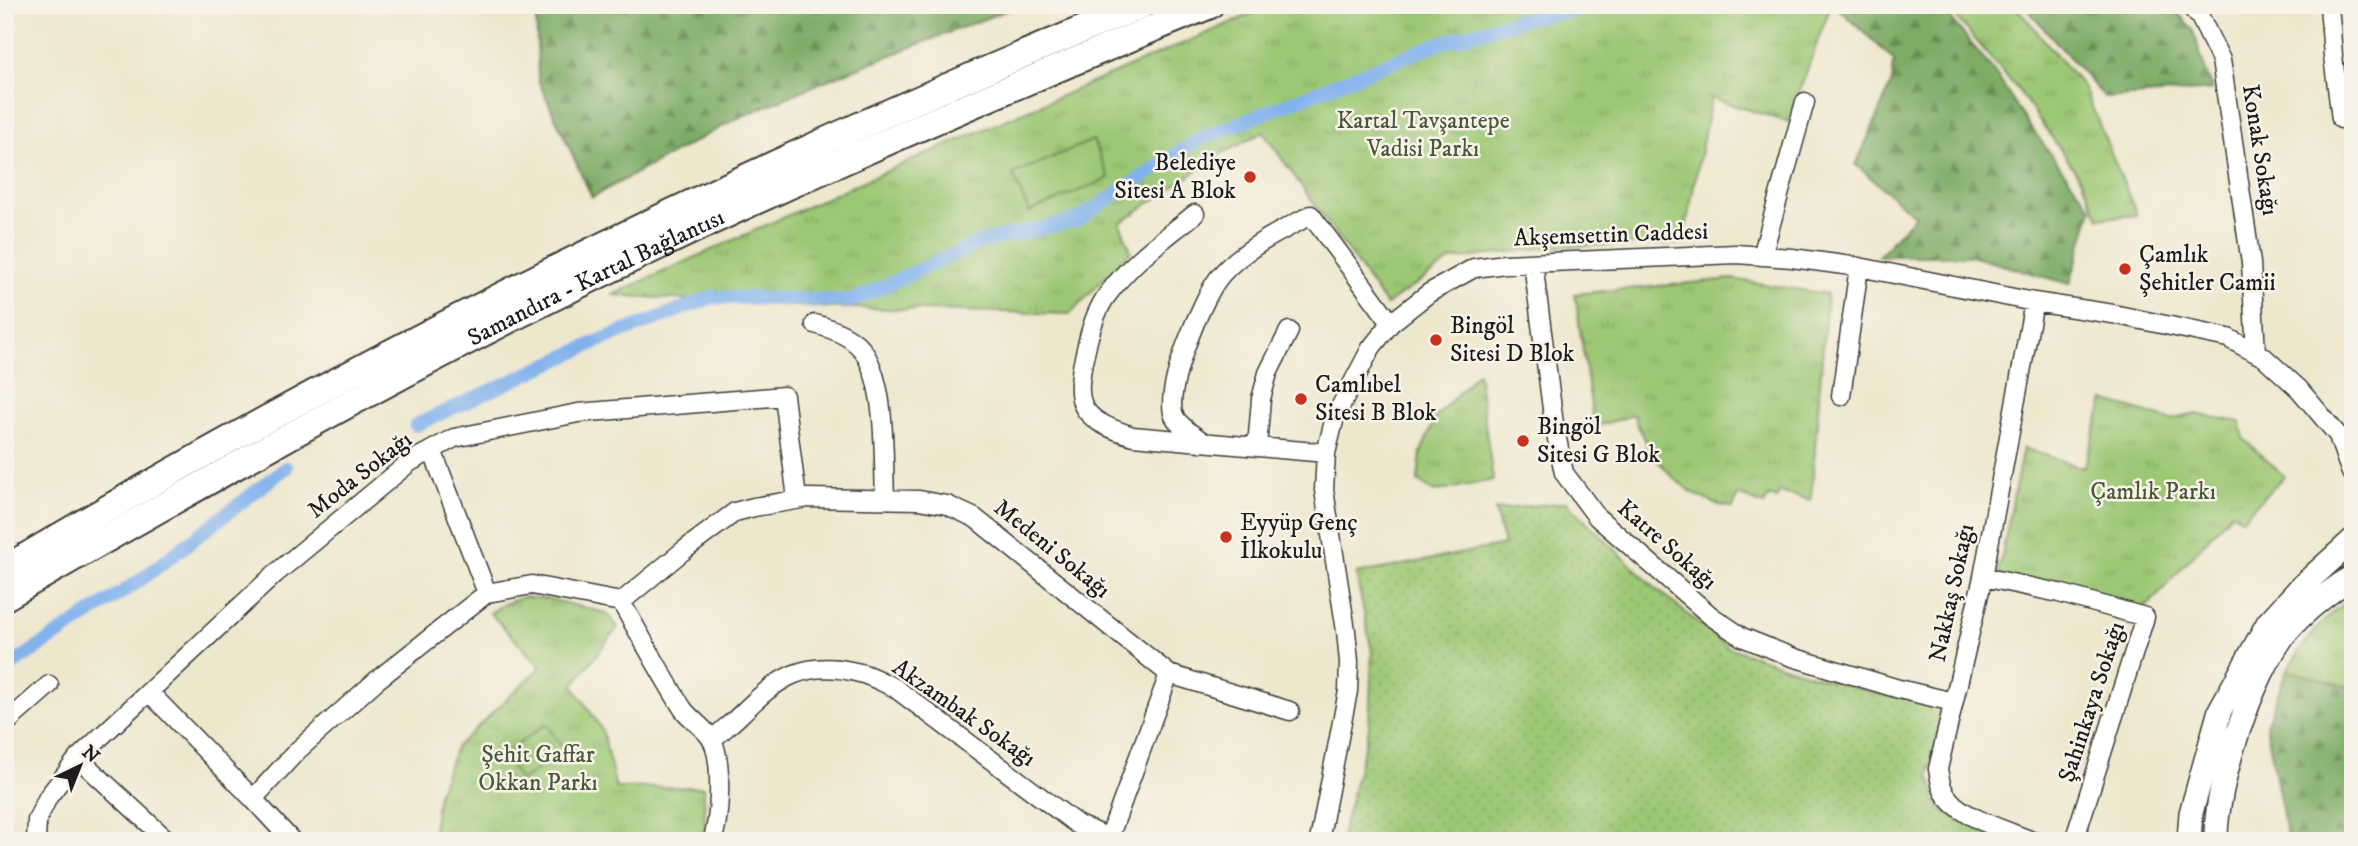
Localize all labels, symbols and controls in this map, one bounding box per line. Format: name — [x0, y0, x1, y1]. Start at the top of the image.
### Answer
street label: Konak Sokağı — [2235, 82, 2285, 218]
park label: Kartal Tavşantepe Vadisi Parkı — [1336, 106, 1510, 164]
place label: Belediye Sitesi A Blok — [1114, 148, 1236, 206]
marker: Belediye Sitesi A Blok — [1242, 169, 1258, 185]
street label: Samandıra - Kartal Bağlantısı — [463, 202, 729, 353]
street label: Akşemsettin Caddesi — [1513, 217, 1709, 253]
place label: Çamlık Şehitler Camii — [2139, 240, 2276, 298]
marker: Çamlık Şehitler Camii — [2117, 261, 2133, 277]
place label: Bingöl Sitesi D Blok — [1450, 311, 1574, 369]
marker: Bingöl Sitesi D Blok — [1428, 332, 1444, 348]
place label: Camlıbel Sitesi B Blok — [1315, 370, 1437, 428]
marker: Camlıbel Sitesi B Blok — [1293, 391, 1309, 407]
place label: Bingöl Sitesi G Blok — [1537, 412, 1660, 470]
street label: Moda Sokağı — [302, 425, 418, 525]
marker: Bingöl Sitesi G Blok — [1515, 433, 1531, 449]
park label: Çamlık Parkı — [2090, 477, 2216, 507]
street label: Medeni Sokağı — [988, 493, 1116, 605]
street label: Katre Sokağı — [1611, 493, 1723, 597]
place label: Eyyüp Genç İlkokulu — [1240, 508, 1358, 566]
street label: Nakkaş Sokağı — [1923, 521, 1981, 665]
marker: Eyyüp Genç İlkokulu — [1218, 529, 1234, 545]
street label: Şahinkaya Sokağı — [2052, 618, 2132, 786]
street label: Akzambak Sokağı — [886, 652, 1042, 774]
north arrow — [46, 730, 116, 800]
park label: Şehit Gaffar Okkan Parkı — [478, 740, 598, 798]
text: N — [77, 741, 104, 769]

